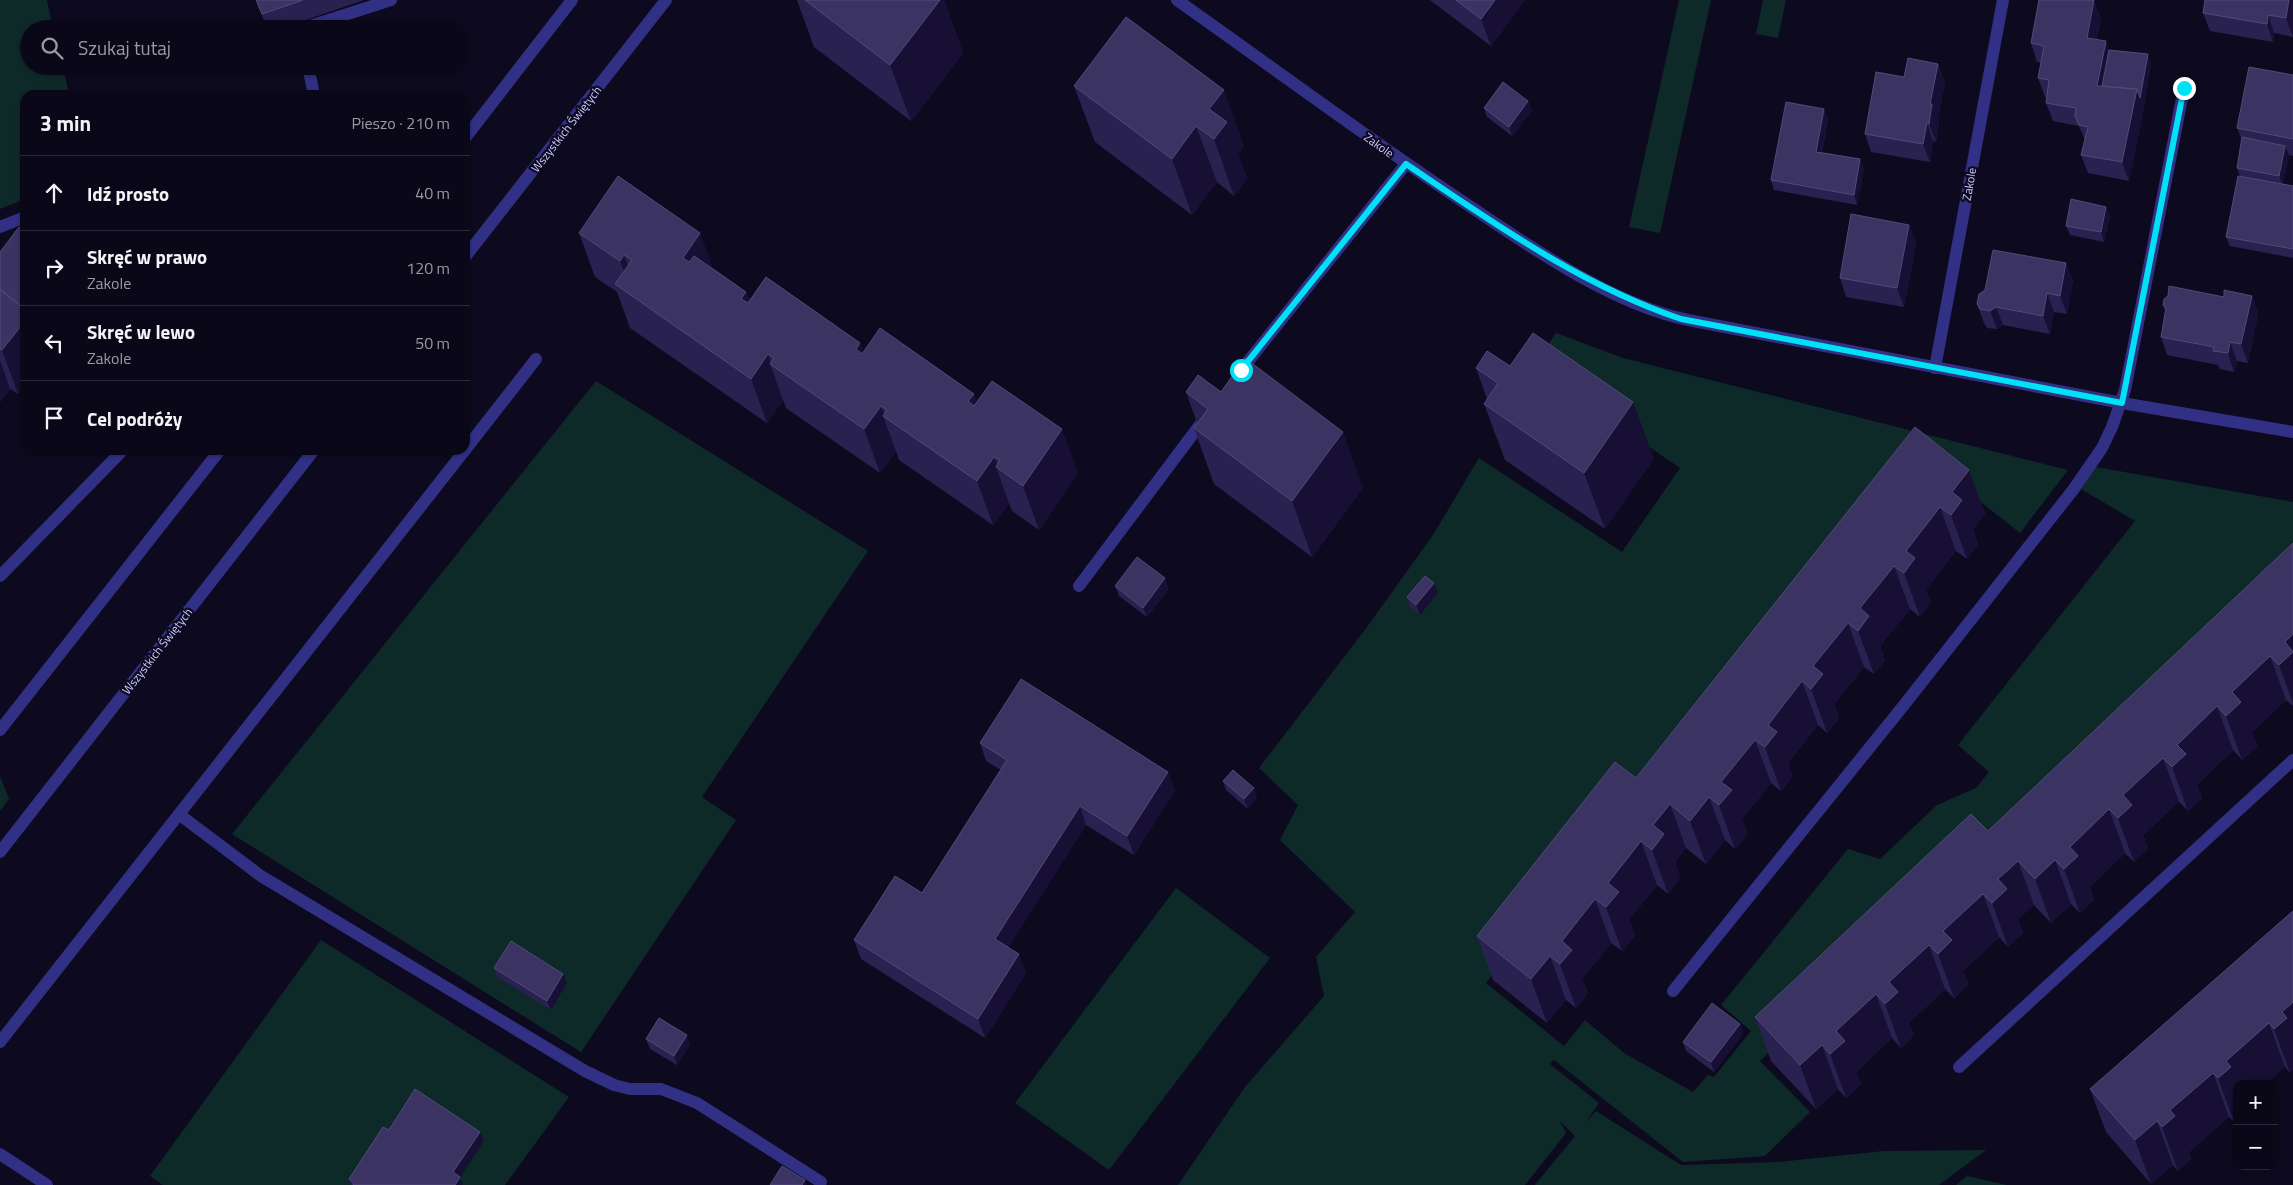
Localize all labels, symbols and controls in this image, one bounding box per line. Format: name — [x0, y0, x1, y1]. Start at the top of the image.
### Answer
search box — [20, 20, 470, 75]
text: Szukaj tutaj — [78, 33, 171, 62]
icon: search — [38, 34, 66, 62]
route end — [2173, 77, 2196, 100]
street label: Wszystkich Świętych — [526, 82, 606, 176]
text: 3 min — [40, 107, 91, 139]
text: Pieszo · 210 m — [352, 111, 450, 135]
street label: Zakole — [1360, 128, 1398, 162]
street label: Zakole — [1957, 166, 1981, 202]
icon: ahead — [40, 179, 68, 207]
text: Idź prosto — [87, 179, 169, 208]
text: 40 m — [415, 181, 450, 205]
text: Skręć w prawo — [87, 242, 207, 271]
icon: right — [40, 254, 68, 282]
text: 120 m — [406, 256, 450, 280]
text: Zakole — [87, 271, 131, 295]
text: Skręć w lewo — [87, 317, 195, 346]
icon: left — [40, 329, 68, 357]
text: 50 m — [415, 331, 450, 355]
text: Zakole — [87, 346, 131, 370]
route start — [1230, 359, 1253, 382]
icon: arrive — [40, 404, 68, 432]
text: Cel podróży — [87, 404, 182, 433]
street label: Wszystkich Świętych — [117, 604, 197, 698]
map controls — [2233, 1080, 2278, 1170]
button: + — [2233, 1080, 2278, 1125]
button: − — [2233, 1125, 2278, 1170]

